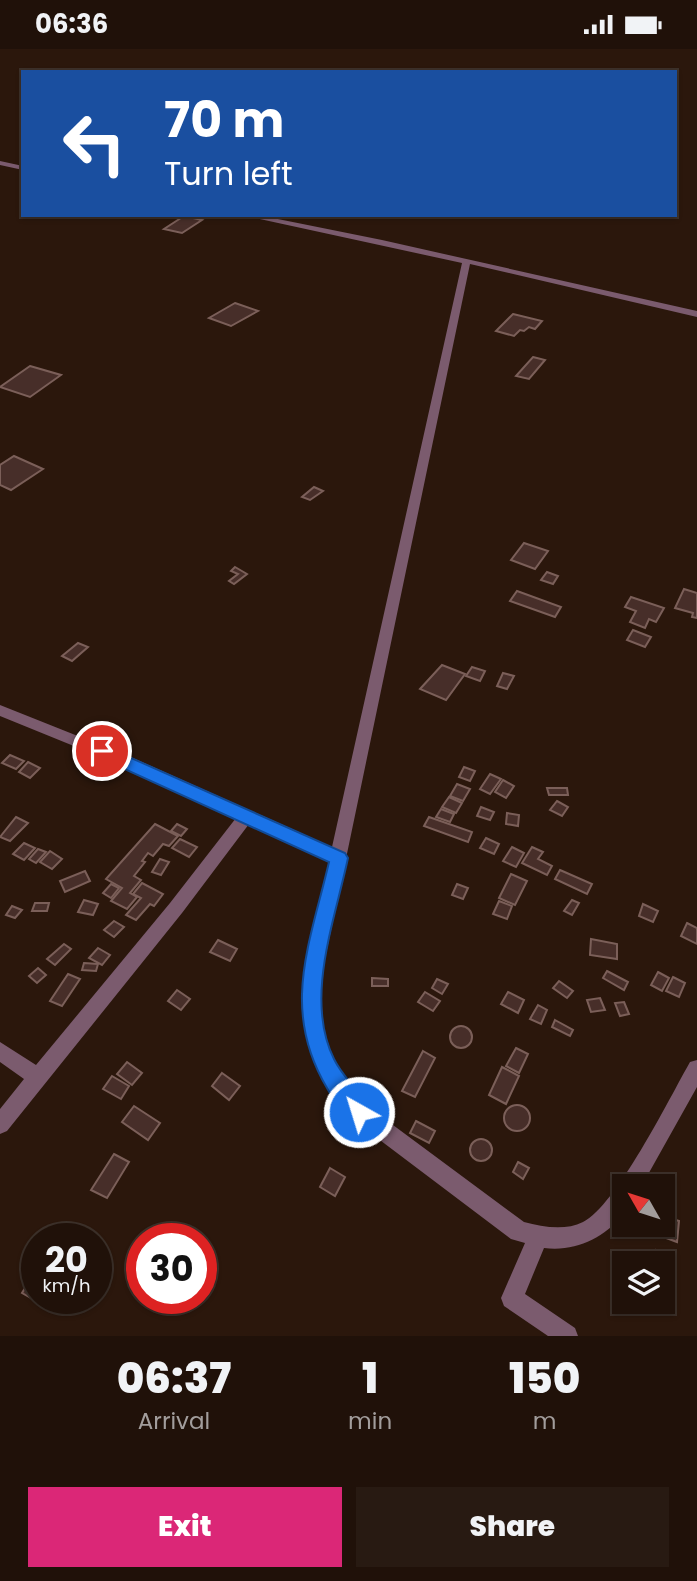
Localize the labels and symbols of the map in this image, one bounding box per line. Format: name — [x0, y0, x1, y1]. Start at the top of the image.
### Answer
pin — [72, 721, 132, 781]
position arrow — [322, 1075, 396, 1149]
north arrow — [612, 1174, 676, 1237]
speed limit sign: 30 — [126, 1223, 217, 1314]

